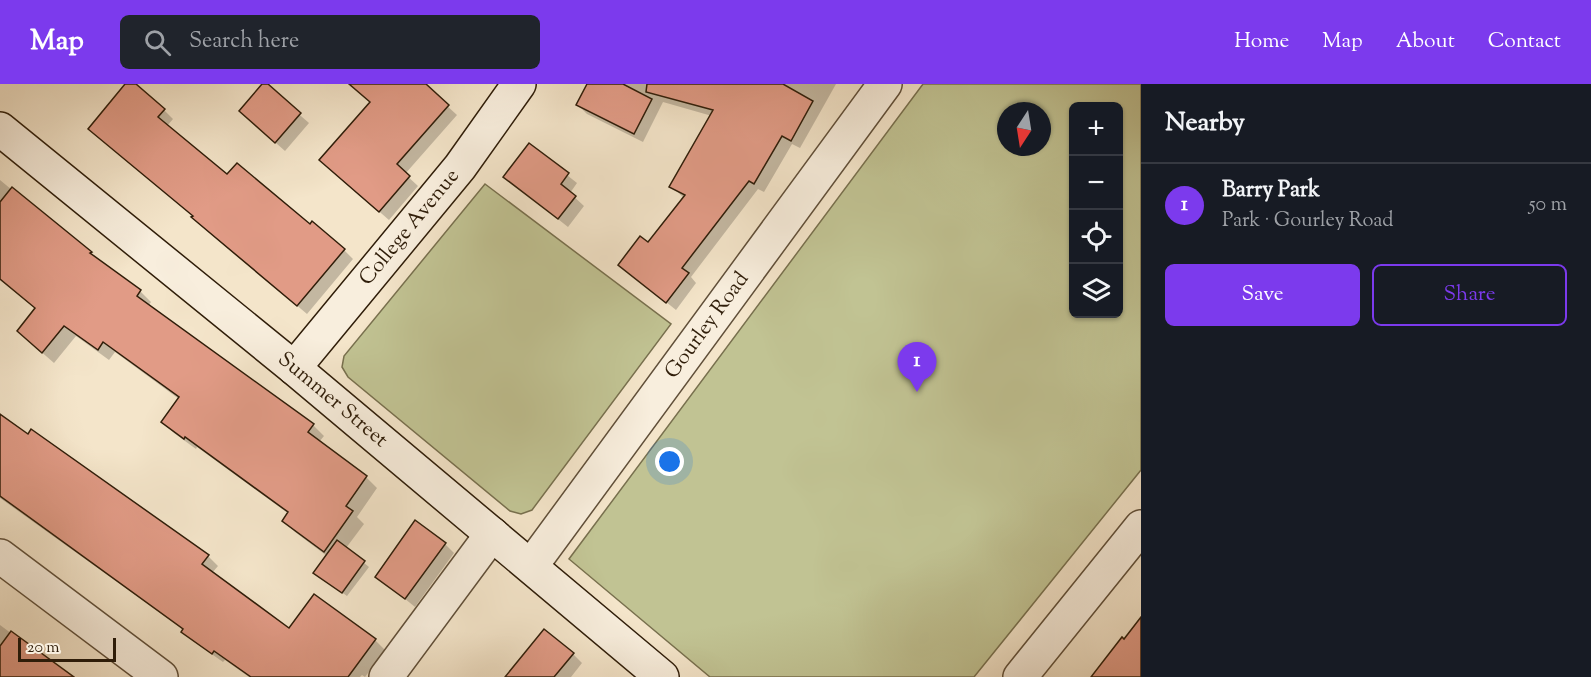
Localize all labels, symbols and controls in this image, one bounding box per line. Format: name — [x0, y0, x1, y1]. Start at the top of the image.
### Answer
search box — [120, 15, 540, 69]
text: Map — [30, 22, 84, 62]
icon: search — [141, 26, 174, 59]
text: Search here — [189, 26, 299, 58]
text: Home — [1234, 27, 1289, 57]
text: Map — [1322, 27, 1363, 57]
text: About — [1396, 27, 1455, 57]
text: Contact — [1488, 27, 1561, 57]
north arrow — [997, 102, 1051, 156]
map controls — [1069, 102, 1123, 318]
button: + — [1069, 102, 1123, 156]
text: Nearby — [1165, 105, 1245, 142]
button: − — [1069, 156, 1123, 210]
street label: College Avenue — [353, 163, 467, 293]
text: Barry Park — [1222, 175, 1320, 207]
text: 1 — [1181, 191, 1188, 220]
text: 50 m — [1529, 191, 1567, 220]
text: Park · Gourley Road — [1222, 207, 1394, 236]
button: locate — [1069, 210, 1123, 264]
button: layers — [1069, 264, 1123, 318]
button: Save — [1165, 264, 1360, 326]
button: Share — [1372, 264, 1567, 326]
street label: Gourley Road — [658, 266, 757, 385]
pin: 1 — [898, 342, 936, 392]
street label: Summer Street — [271, 345, 394, 455]
your location — [655, 447, 684, 476]
scale bar — [18, 635, 116, 662]
text: 20 m — [27, 637, 60, 660]

